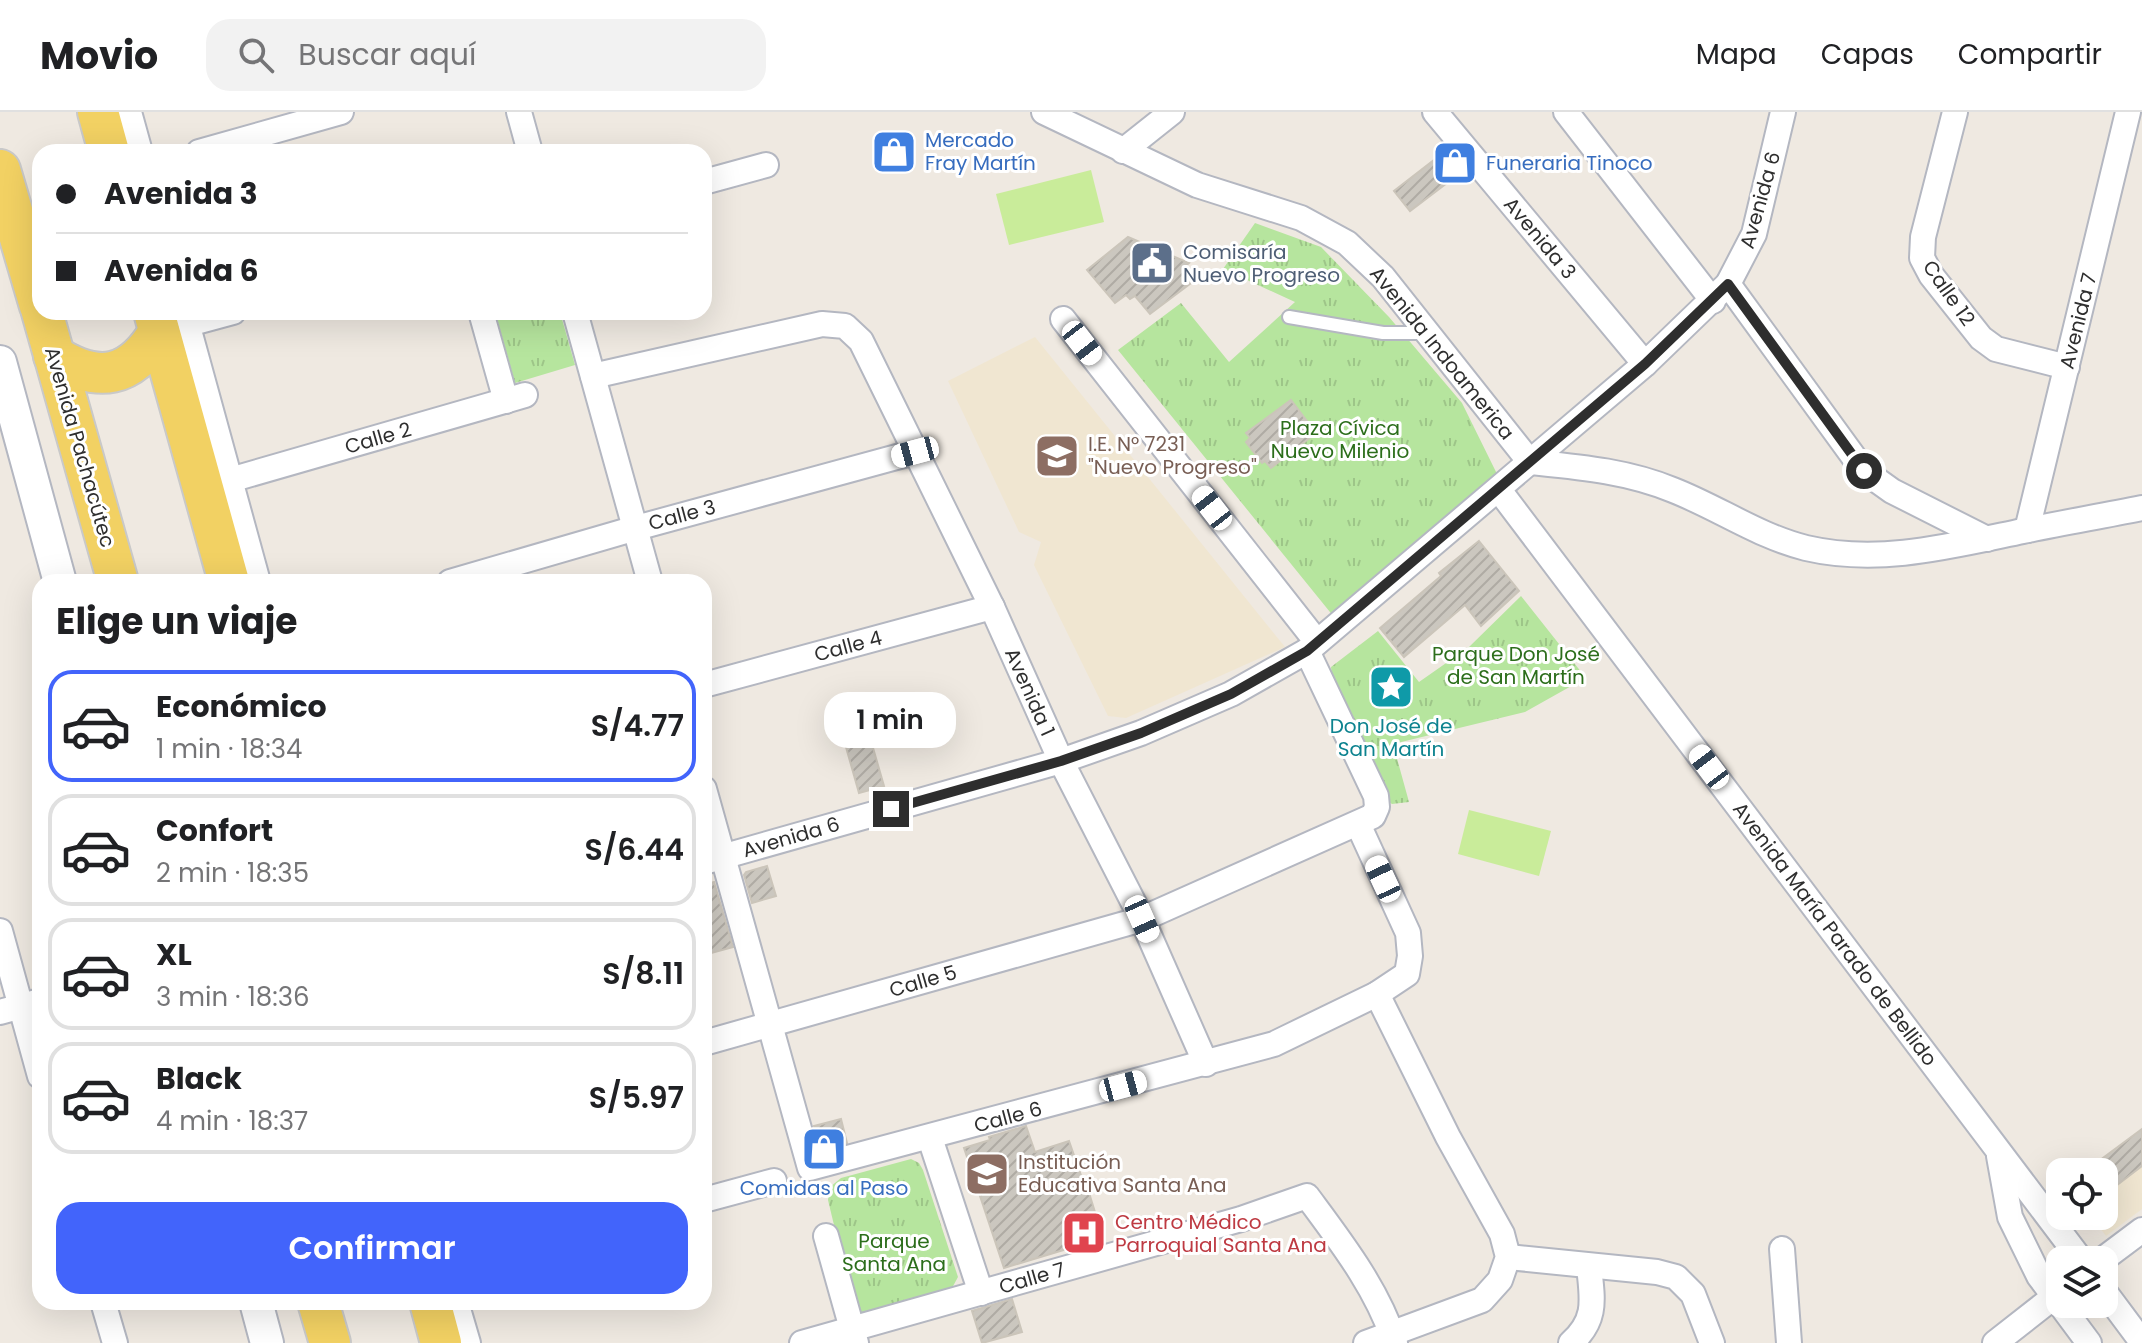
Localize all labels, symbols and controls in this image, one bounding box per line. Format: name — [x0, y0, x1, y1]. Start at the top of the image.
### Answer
search box — [206, 19, 766, 91]
text: Movio — [40, 29, 158, 82]
icon: search — [234, 33, 278, 77]
text: Buscar aquí — [298, 33, 476, 76]
text: Mapa — [1696, 35, 1777, 74]
text: Capas — [1821, 35, 1914, 74]
text: Compartir — [1958, 35, 2102, 74]
place label: Mercado Fray Martín — [925, 126, 1036, 177]
shop icon: Mercado Fray Martín — [870, 128, 918, 176]
shop icon: Funeraria Tinoco — [1431, 139, 1479, 187]
street label: Avenida 6 — [1733, 148, 1787, 252]
place label: Funeraria Tinoco — [1486, 149, 1653, 177]
text: Avenida 3 — [104, 172, 258, 215]
street label: Avenida 3 — [1497, 191, 1583, 285]
place label: Comisaría Nuevo Progreso — [1183, 238, 1340, 289]
public building icon: Comisaría Nuevo Progreso — [1128, 239, 1176, 287]
text: Avenida 6 — [104, 249, 259, 292]
street label: Calle 12 — [1916, 254, 1982, 332]
street label: Avenida Indoamerica — [1363, 260, 1521, 446]
street label: Avenida 7 — [2053, 270, 2103, 372]
car — [1058, 317, 1106, 369]
street label: Avenida Pachacútec — [38, 343, 122, 551]
park label: Plaza Cívica Nuevo Milenio — [1271, 414, 1409, 465]
street label: Calle 2 — [341, 415, 415, 461]
place label: I.E. N° 7231 "Nuevo Progreso" — [1088, 430, 1257, 481]
school or university icon: I.E. N° 7231 "Nuevo Progreso" — [1033, 432, 1081, 480]
car — [889, 434, 941, 470]
route start — [1846, 453, 1882, 489]
car — [1188, 482, 1236, 534]
street label: Calle 3 — [645, 493, 719, 537]
text: Elige un viaje — [56, 596, 298, 647]
street label: Calle 4 — [811, 624, 885, 668]
park label: Parque Don José de San Martín — [1432, 640, 1600, 691]
street label: Avenida 1 — [998, 644, 1062, 740]
place icon: Don José de San Martín — [1367, 663, 1415, 711]
text: Económico — [156, 685, 327, 728]
icon: car — [60, 690, 132, 762]
callout: 1 min — [825, 693, 957, 749]
text: 1 min — [856, 702, 924, 738]
text: S/4.77 — [591, 704, 684, 747]
place label: Don José de San Martín — [1330, 712, 1452, 763]
text: 1 min · 18:34 — [156, 731, 302, 767]
car — [1685, 741, 1733, 793]
route end — [873, 791, 909, 827]
street label: Avenida María Parado de Bellido — [1726, 796, 1944, 1072]
text: Confort — [156, 809, 273, 852]
street label: Avenida 6 — [739, 810, 843, 864]
icon: car — [60, 814, 132, 886]
text: S/6.44 — [584, 828, 684, 871]
car — [1362, 852, 1404, 906]
text: 2 min · 18:35 — [156, 855, 309, 891]
car — [1121, 892, 1163, 946]
text: XL — [156, 933, 192, 976]
icon: car — [60, 938, 132, 1010]
text: S/8.11 — [602, 952, 684, 995]
street label: Calle 5 — [886, 958, 960, 1004]
text: 3 min · 18:36 — [156, 979, 310, 1015]
text: Black — [156, 1057, 242, 1100]
icon: car — [60, 1062, 132, 1134]
car — [1097, 1068, 1149, 1104]
text: S/5.97 — [589, 1076, 684, 1119]
street label: Calle 6 — [971, 1095, 1045, 1139]
text: 4 min · 18:37 — [156, 1103, 308, 1139]
shop icon: Comidas al Paso — [800, 1125, 848, 1173]
place label: Institución Educativa Santa Ana — [1018, 1148, 1227, 1199]
school or university icon: Institución Educativa Santa Ana — [963, 1150, 1011, 1198]
map controls — [2046, 1158, 2118, 1318]
button: locate — [2046, 1158, 2118, 1230]
place label: Comidas al Paso — [740, 1174, 908, 1202]
button: Confirmar — [56, 1202, 688, 1294]
place label: Centro Médico Parroquial Santa Ana — [1115, 1208, 1327, 1259]
hospital icon: Centro Médico Parroquial Santa Ana — [1060, 1209, 1108, 1257]
park label: Parque Santa Ana — [842, 1227, 946, 1278]
button: layers — [2046, 1246, 2118, 1318]
street label: Calle 7 — [996, 1255, 1068, 1301]

